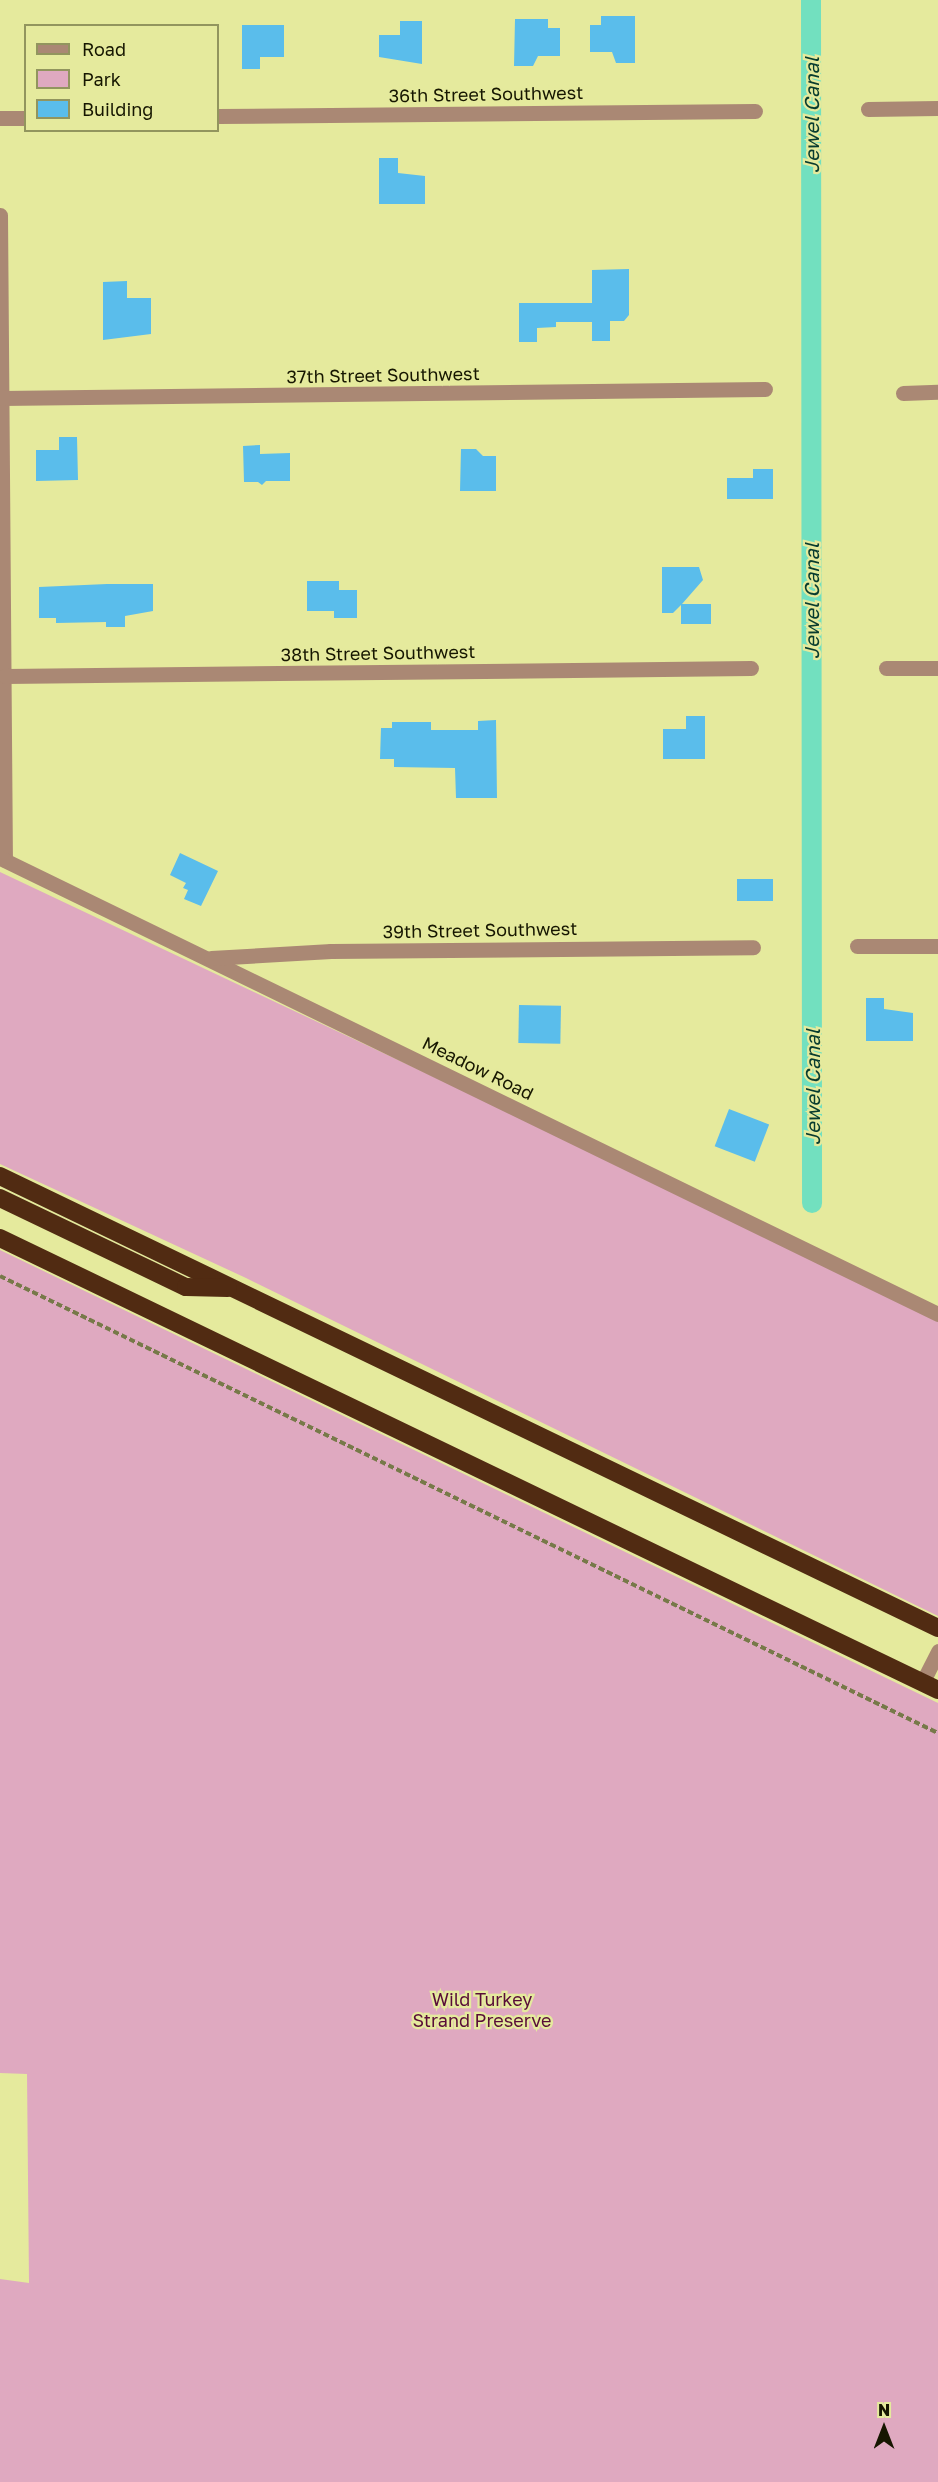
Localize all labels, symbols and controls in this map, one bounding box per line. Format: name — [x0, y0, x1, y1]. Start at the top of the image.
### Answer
legend — [24, 24, 219, 132]
text: Road — [82, 38, 126, 60]
water label: Jewel Canal — [799, 57, 823, 173]
text: Park — [82, 68, 121, 90]
street label: 36th Street Southwest — [388, 82, 584, 106]
text: Building — [82, 98, 153, 120]
street label: 37th Street Southwest — [286, 363, 480, 387]
water label: Jewel Canal — [799, 543, 823, 659]
street label: 38th Street Southwest — [280, 641, 476, 665]
street label: 39th Street Southwest — [382, 918, 578, 942]
water label: Jewel Canal — [800, 1029, 824, 1145]
street label: Meadow Road — [419, 1032, 537, 1104]
park label: Wild Turkey Strand Preserve — [413, 1989, 551, 2032]
north arrow — [854, 2398, 914, 2458]
text: N — [878, 2400, 890, 2420]

